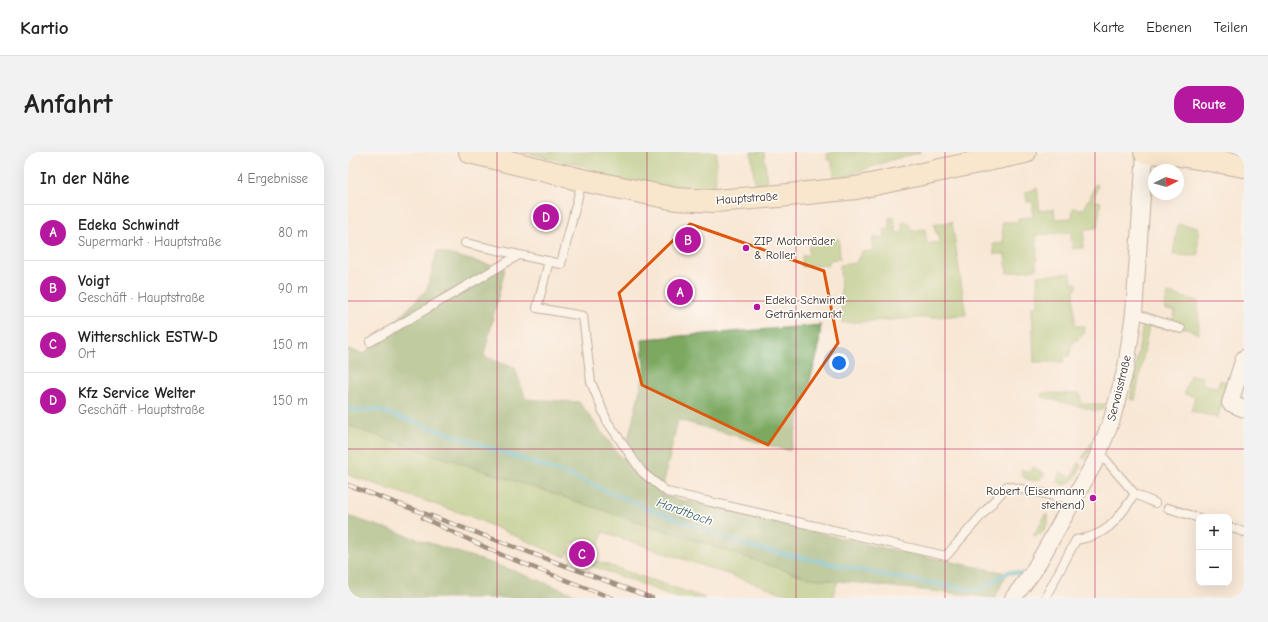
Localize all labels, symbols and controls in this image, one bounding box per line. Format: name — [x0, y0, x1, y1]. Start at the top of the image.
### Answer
text: Kartio — [20, 17, 69, 39]
text: Karte — [1093, 19, 1124, 36]
text: Ebenen — [1146, 19, 1192, 36]
text: Teilen — [1214, 19, 1248, 36]
button: Route — [1174, 86, 1244, 123]
text: Anfahrt — [24, 88, 113, 120]
north arrow — [1148, 164, 1184, 200]
text: In der Nähe — [40, 169, 129, 188]
text: 4 Ergebnisse — [237, 171, 308, 186]
street label: Hauptstraße — [715, 189, 779, 207]
pin: D — [533, 202, 559, 232]
text: Edeka Schwindt — [78, 216, 179, 234]
text: A — [49, 225, 57, 240]
text: 80 m — [278, 225, 308, 240]
pin: B — [675, 225, 701, 255]
text: Supermarkt · Hauptstraße — [78, 234, 221, 249]
place label: ZIP Motorräder & Roller — [754, 234, 835, 262]
marker: ZIP Motorräder & Roller — [741, 243, 751, 253]
text: Voigt — [78, 272, 110, 290]
pin: A — [667, 277, 693, 307]
text: B — [49, 281, 57, 296]
text: 90 m — [278, 281, 308, 296]
text: Geschäft · Hauptstraße — [78, 290, 205, 305]
place label: Edeka Schwindt Getränkemarkt — [765, 293, 846, 321]
marker: Edeka Schwindt Getränkemarkt — [752, 302, 762, 312]
text: Witterschlick ESTW-D — [78, 328, 218, 346]
text: C — [49, 337, 57, 352]
text: 150 m — [273, 337, 308, 352]
text: Ort — [78, 346, 95, 361]
your location — [829, 353, 849, 373]
street label: Servaisstraße — [1104, 354, 1134, 422]
text: Kfz Service Welter — [78, 384, 195, 402]
text: D — [49, 393, 57, 408]
text: 150 m — [273, 393, 308, 408]
text: Geschäft · Hauptstraße — [78, 402, 205, 417]
place label: Robert (Eisenmann stehend) — [986, 484, 1085, 512]
marker: Robert (Eisenmann stehend) — [1088, 493, 1098, 503]
water label: Hardtbach — [655, 494, 715, 529]
map controls — [1196, 514, 1232, 586]
button: + — [1196, 514, 1232, 550]
pin: C — [569, 539, 595, 569]
button: − — [1196, 550, 1232, 586]

